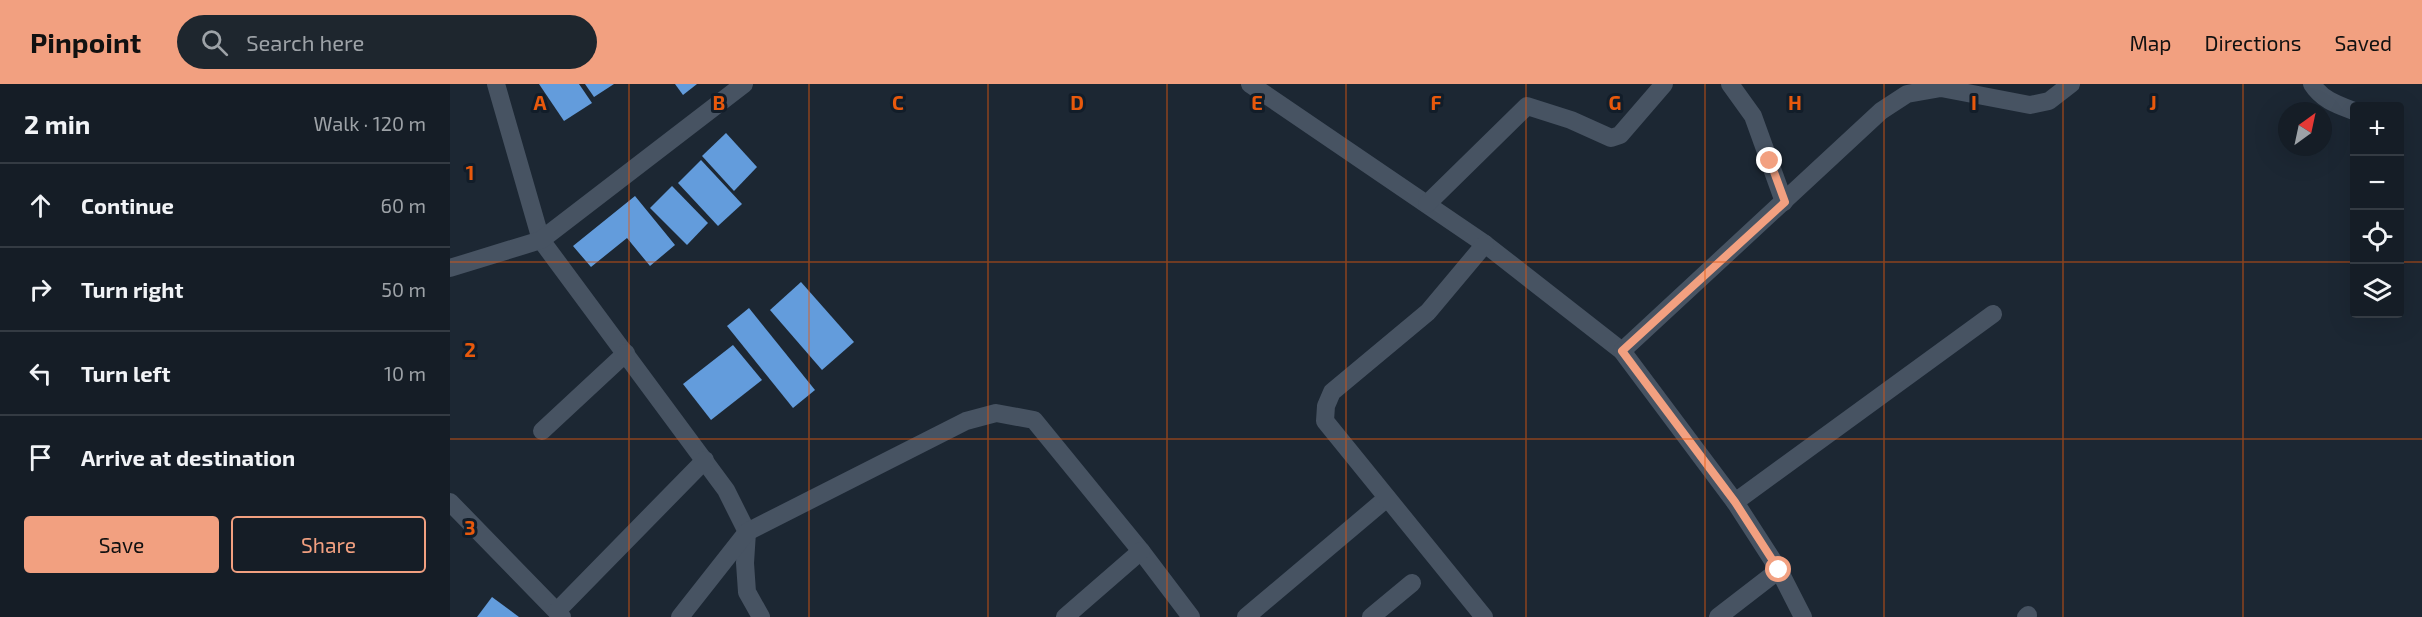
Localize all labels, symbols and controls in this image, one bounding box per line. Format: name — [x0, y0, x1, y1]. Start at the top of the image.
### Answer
search box — [177, 15, 597, 69]
text: Pinpoint — [30, 25, 141, 59]
icon: search — [198, 26, 231, 59]
text: Search here — [246, 29, 364, 55]
text: Map — [2129, 30, 2172, 55]
text: Directions — [2205, 30, 2301, 55]
text: Saved — [2334, 30, 2392, 55]
text: A — [533, 90, 547, 114]
text: B — [713, 90, 725, 114]
text: C — [892, 90, 904, 114]
text: D — [1070, 90, 1084, 114]
text: E — [1251, 90, 1263, 114]
text: F — [1430, 90, 1442, 114]
text: G — [1609, 90, 1621, 114]
text: H — [1788, 90, 1802, 114]
text: I — [1971, 90, 1977, 114]
text: J — [2149, 90, 2157, 114]
north arrow — [2278, 102, 2332, 156]
map controls — [2350, 102, 2404, 318]
button: + — [2350, 102, 2404, 156]
text: 2 min — [24, 108, 90, 139]
text: Walk · 120 m — [314, 111, 426, 135]
route end — [1756, 147, 1782, 173]
button: − — [2350, 156, 2404, 210]
text: 1 — [466, 160, 474, 184]
icon: ahead — [24, 189, 57, 222]
text: Continue — [81, 192, 174, 218]
text: 60 m — [381, 193, 426, 217]
button: locate — [2350, 210, 2404, 264]
button: layers — [2350, 264, 2404, 318]
icon: right — [24, 273, 57, 306]
text: Turn right — [81, 276, 183, 302]
text: 50 m — [381, 277, 426, 301]
text: 2 — [464, 337, 476, 361]
icon: left — [24, 357, 57, 390]
text: Turn left — [81, 360, 170, 386]
text: 10 m — [384, 361, 426, 385]
icon: arrive — [24, 441, 57, 474]
text: Arrive at destination — [81, 444, 295, 470]
text: 3 — [464, 515, 476, 539]
button: Save — [24, 516, 219, 573]
button: Share — [231, 516, 426, 573]
route start — [1765, 556, 1791, 582]

